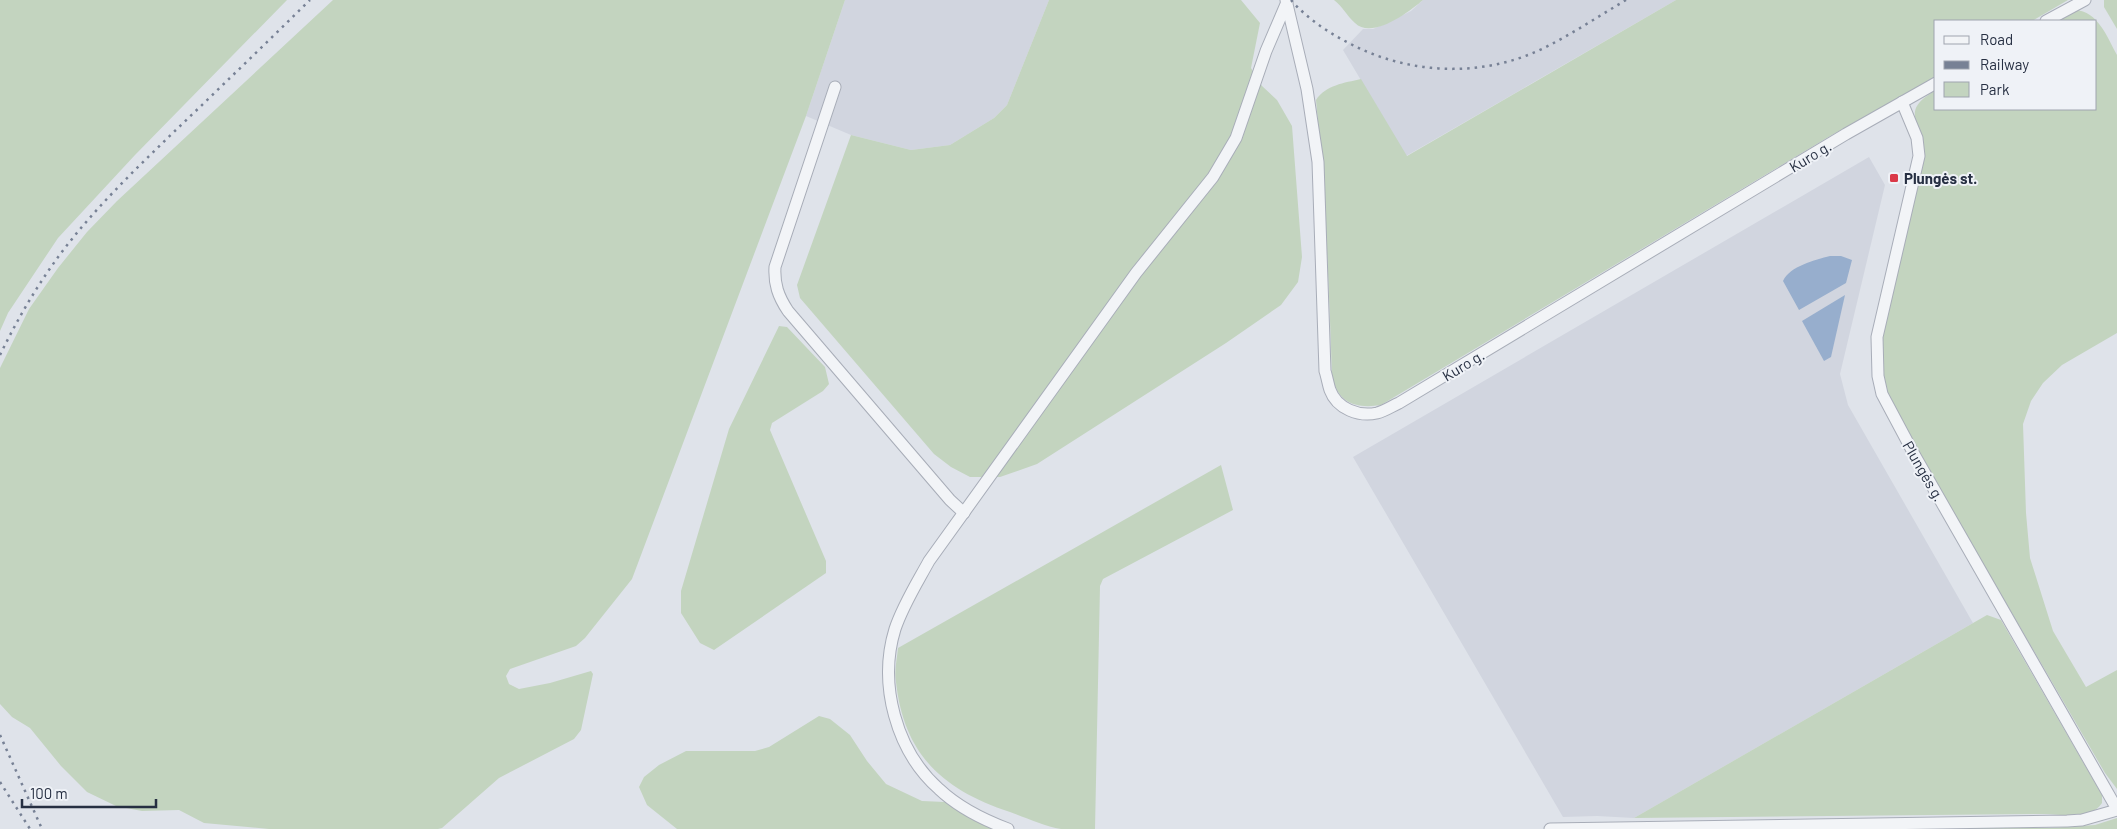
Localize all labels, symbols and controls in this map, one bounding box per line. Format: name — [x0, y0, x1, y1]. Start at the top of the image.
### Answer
legend — [1934, 20, 2097, 110]
text: Road — [1980, 30, 2013, 48]
text: Railway — [1980, 55, 2029, 73]
text: Park — [1980, 80, 2010, 98]
street label: Kuro g. — [1786, 136, 1834, 176]
place label: Plungės st. — [1904, 169, 1977, 187]
marker: Plungės st. — [1888, 172, 1900, 184]
street label: Kuro g. — [1439, 345, 1487, 385]
street label: Plungės g. — [1900, 438, 1948, 504]
scale bar — [22, 776, 156, 808]
text: 100 m — [30, 784, 68, 802]

